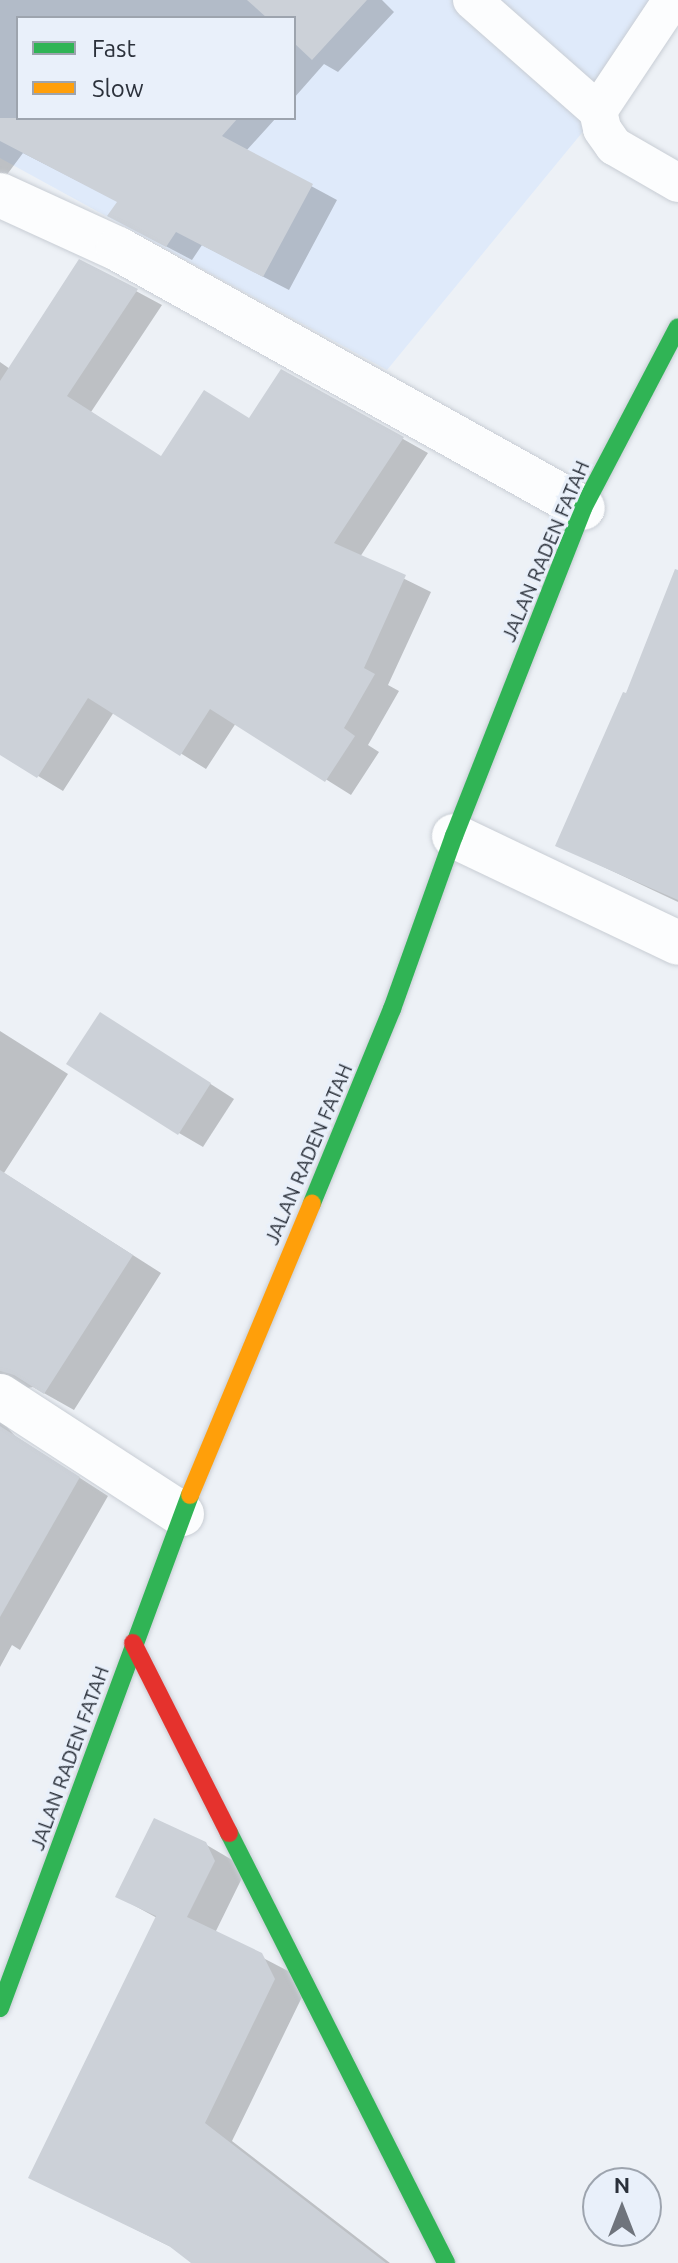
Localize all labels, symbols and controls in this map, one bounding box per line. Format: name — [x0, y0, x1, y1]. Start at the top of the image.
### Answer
legend — [16, 16, 296, 120]
text: Fast — [92, 35, 136, 62]
text: Slow — [92, 75, 144, 102]
street label: JALAN RADEN FATAH — [496, 457, 594, 645]
street label: JALAN RADEN FATAH — [259, 1060, 357, 1248]
street label: JALAN RADEN FATAH — [24, 1663, 114, 1853]
north arrow — [582, 2167, 662, 2247]
text: N — [614, 2172, 630, 2197]

